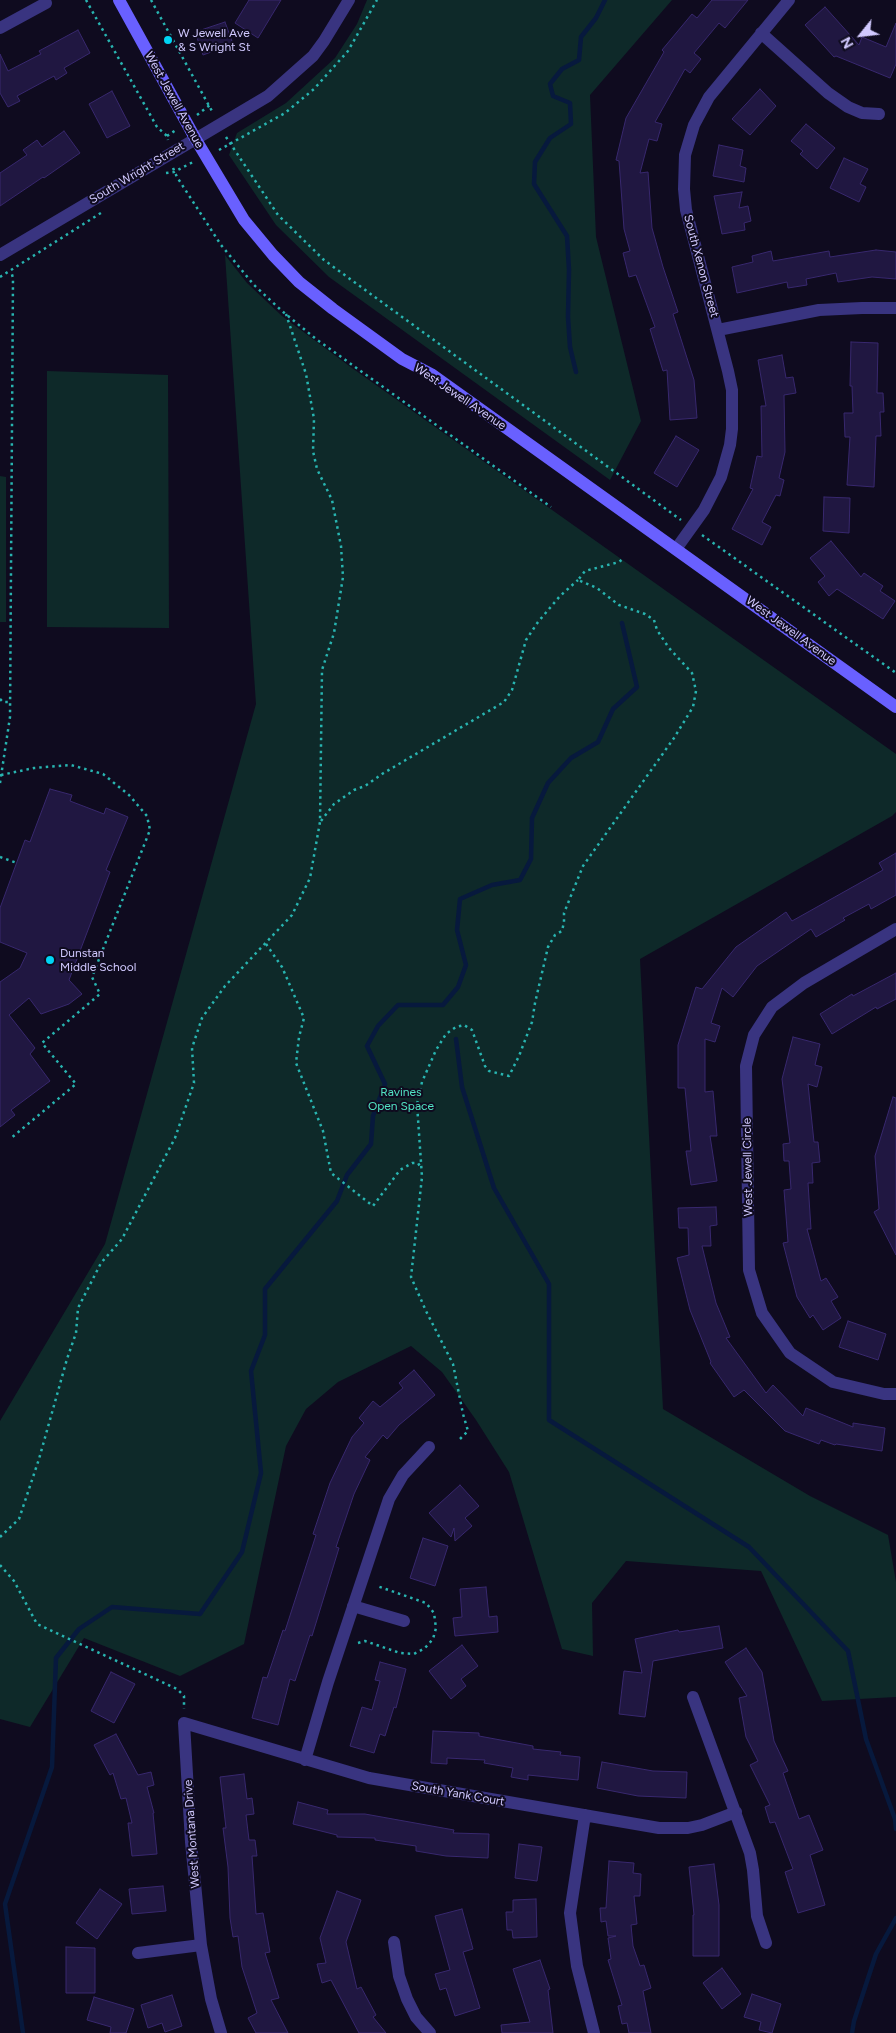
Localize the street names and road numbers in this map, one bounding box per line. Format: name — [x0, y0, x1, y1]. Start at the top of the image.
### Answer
street label: West Jewell Avenue — [142, 49, 206, 151]
street label: South Wright Street — [87, 139, 187, 207]
street label: South Xenon Street — [680, 213, 722, 319]
street label: West Jewell Avenue — [411, 361, 509, 433]
street label: West Jewell Avenue — [743, 593, 839, 669]
street label: West Jewell Circle — [740, 1118, 756, 1216]
street label: West Montana Drive — [181, 1779, 203, 1889]
street label: South Yank Court — [410, 1779, 506, 1809]

